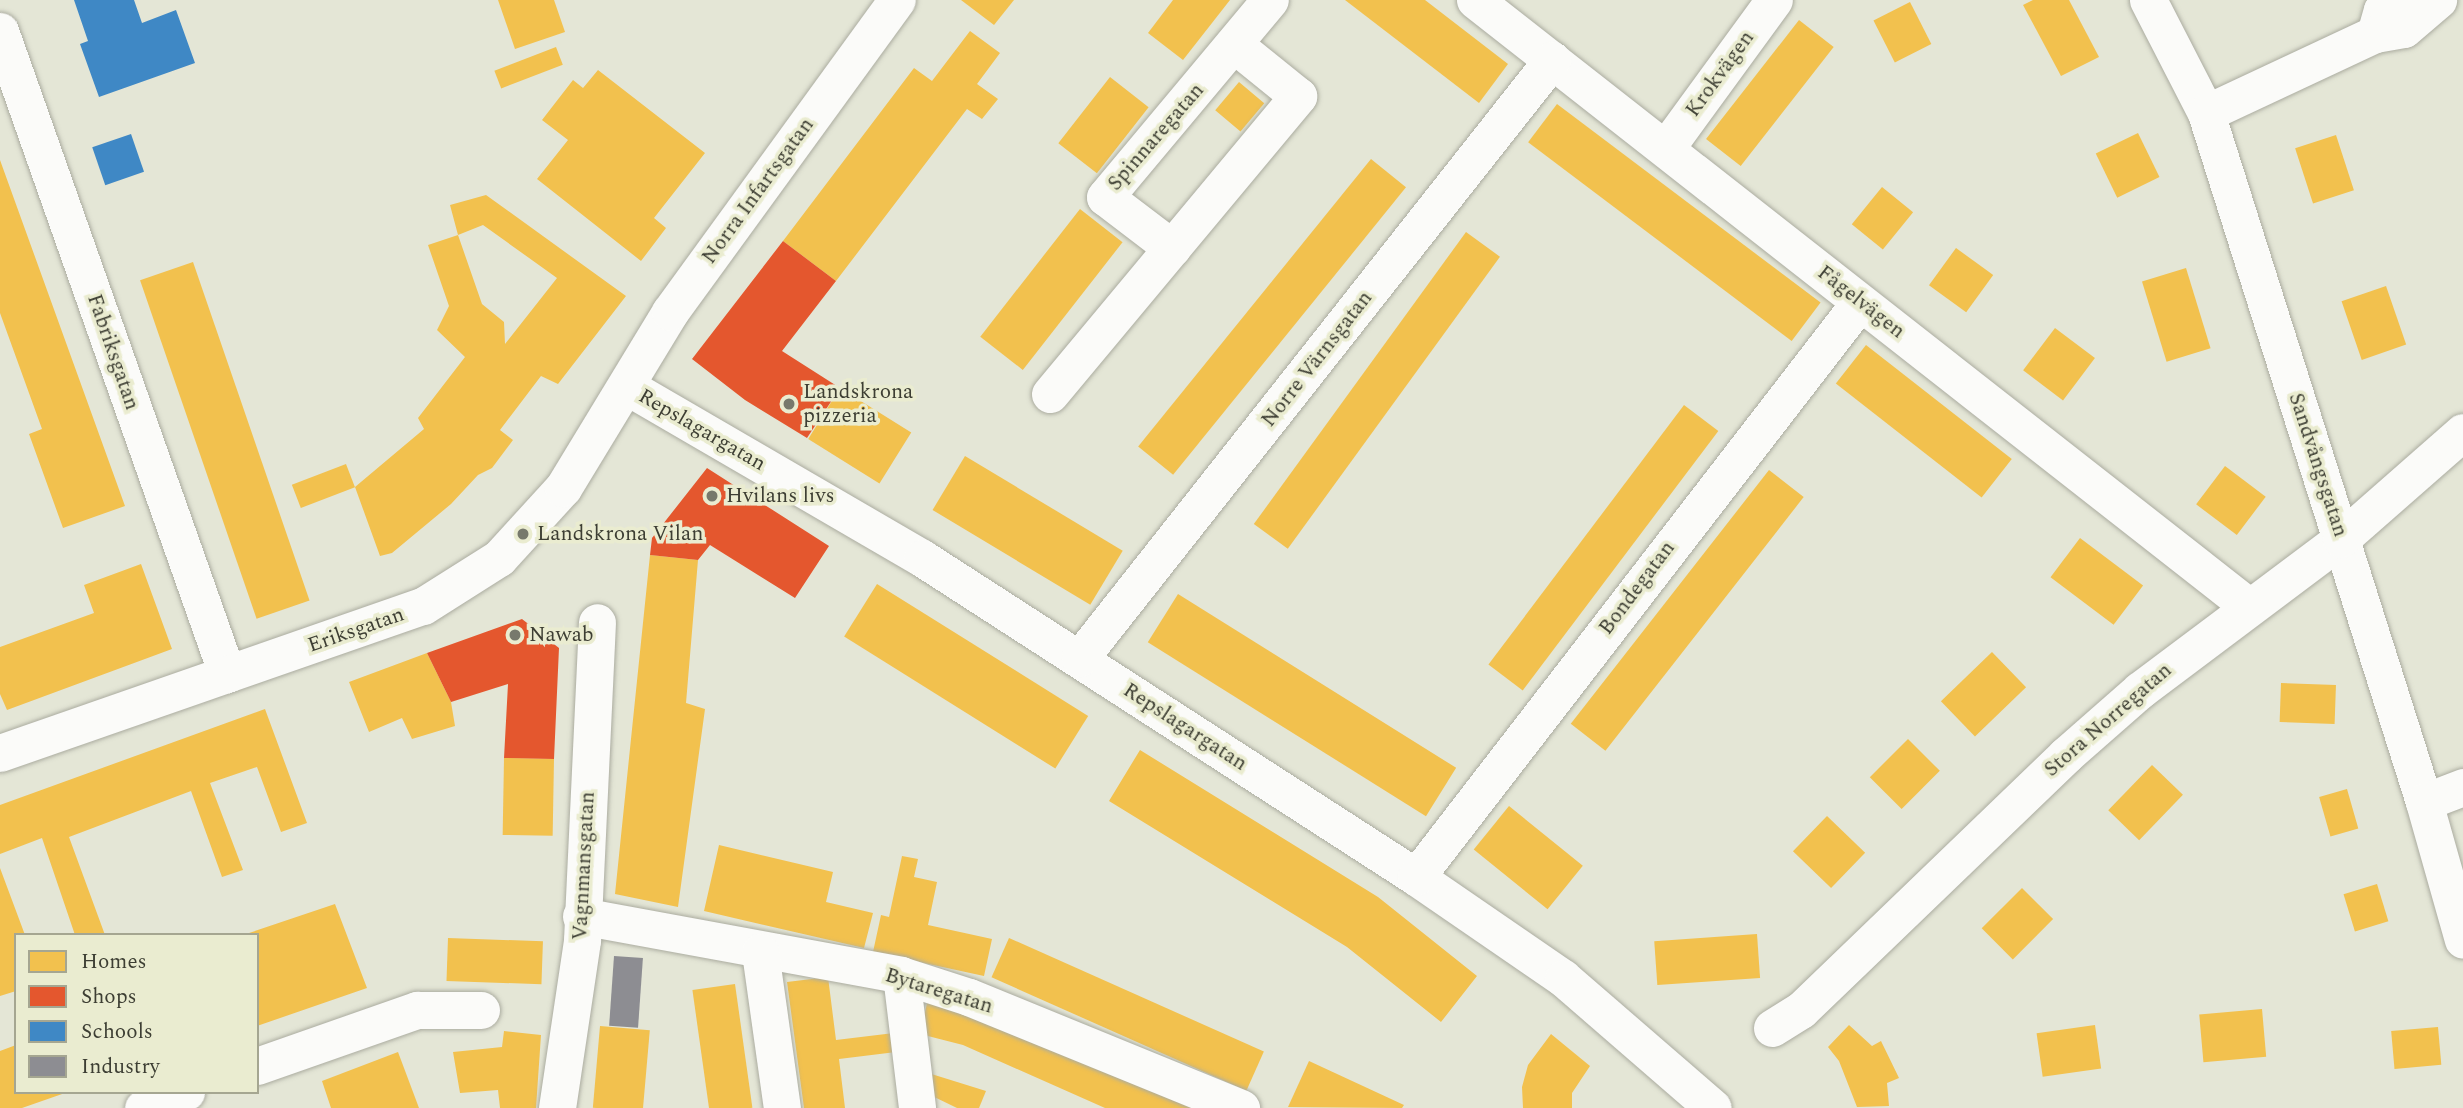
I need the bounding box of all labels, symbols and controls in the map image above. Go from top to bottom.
street label: Krokvägen [1680,26,1760,122]
street label: Spinnaregatan [1102,78,1210,196]
street label: Norra Infartsgatan [697,113,819,269]
street label: Fågelvägen [1812,260,1910,344]
street label: Norre Värnsgatan [1256,286,1378,432]
street label: Fabriksgatan [81,291,145,413]
place label: Landskrona pizzeria [803,379,913,429]
street label: Repslagargatan [634,383,770,477]
street label: Sandvångsgatan [2283,390,2353,540]
marker: Landskrona pizzeria [781,396,797,412]
place label: Hvilans livs [726,483,835,509]
marker: Hvilans livs [704,488,720,504]
place label: Landskrona Vilan [537,521,703,547]
marker: Landskrona Vilan [515,526,531,542]
street label: Bondegatan [1594,536,1680,640]
street label: Eriksgatan [305,602,407,658]
place label: Nawab [529,622,594,648]
marker: Nawab [507,627,523,643]
street label: Stora Norregatan [2039,658,2177,782]
street label: Repslagargatan [1118,678,1252,776]
street label: Vagnmansgatan [568,791,600,941]
legend [14,933,259,1094]
text: Homes [81,946,147,978]
street label: Bytaregatan [882,963,996,1019]
text: Shops [81,981,137,1013]
text: Schools [81,1016,153,1048]
text: Industry [81,1051,160,1083]

